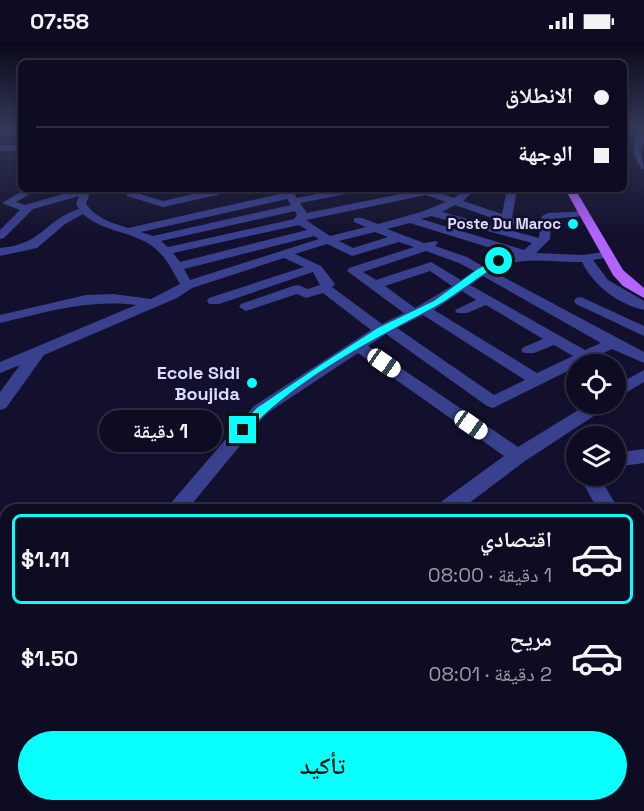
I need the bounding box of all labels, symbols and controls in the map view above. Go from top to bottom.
text: 07:58 [30,7,89,35]
text: الانطلاق [505,81,573,109]
text: الوجهة [518,139,573,167]
place label: Poste Du Maroc [448,214,561,233]
marker: Poste Du Maroc [566,217,580,231]
route start [485,247,512,274]
car [364,345,404,381]
map controls [566,354,626,486]
button: locate [566,354,626,414]
place label: Ecole Sidi Boujida [157,361,241,405]
marker: Ecole Sidi Boujida [245,376,259,390]
car [451,407,491,443]
callout: 1 دقيقة [99,409,222,451]
route end [229,416,256,443]
text: 1 دقيقة [133,418,188,444]
button: layers [566,426,626,486]
text: اقتصادي [480,525,552,553]
icon: car [570,532,624,586]
text: $1.11 [21,545,70,573]
text: 1 دقيقة · 08:00 [428,562,552,588]
text: مريح [509,624,552,652]
icon: car [570,631,624,685]
text: $1.50 [21,644,78,672]
text: 2 دقيقة · 08:01 [429,661,552,687]
button: تأكيد [18,731,627,800]

